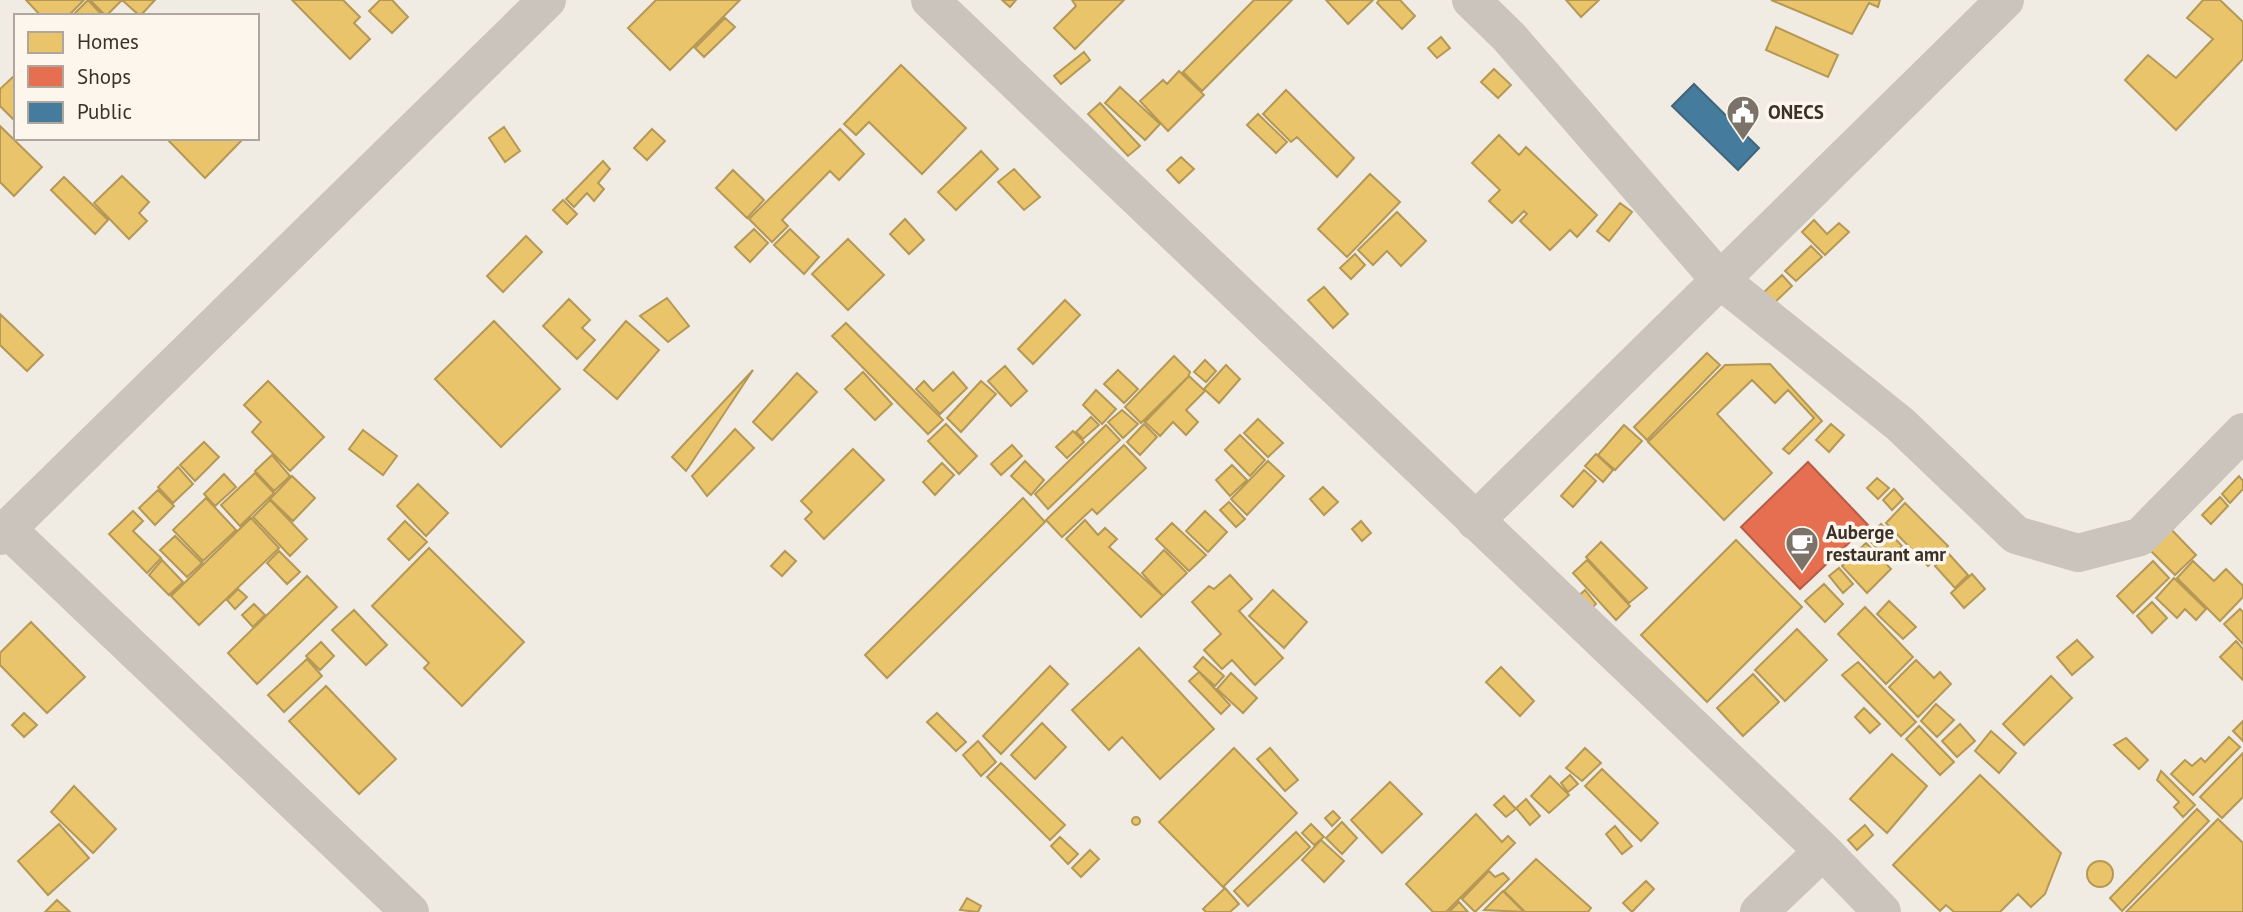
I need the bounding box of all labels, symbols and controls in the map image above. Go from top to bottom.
legend [14,14,259,140]
text: Homes [77,28,139,55]
text: Shops [77,63,131,90]
public building icon: ONECS [1724,93,1762,142]
text: Public [77,98,132,125]
place label: ONECS [1768,100,1824,124]
place label: Auberge restaurant amr [1826,520,1946,566]
cafe icon: Auberge restaurant amr [1783,524,1821,573]

